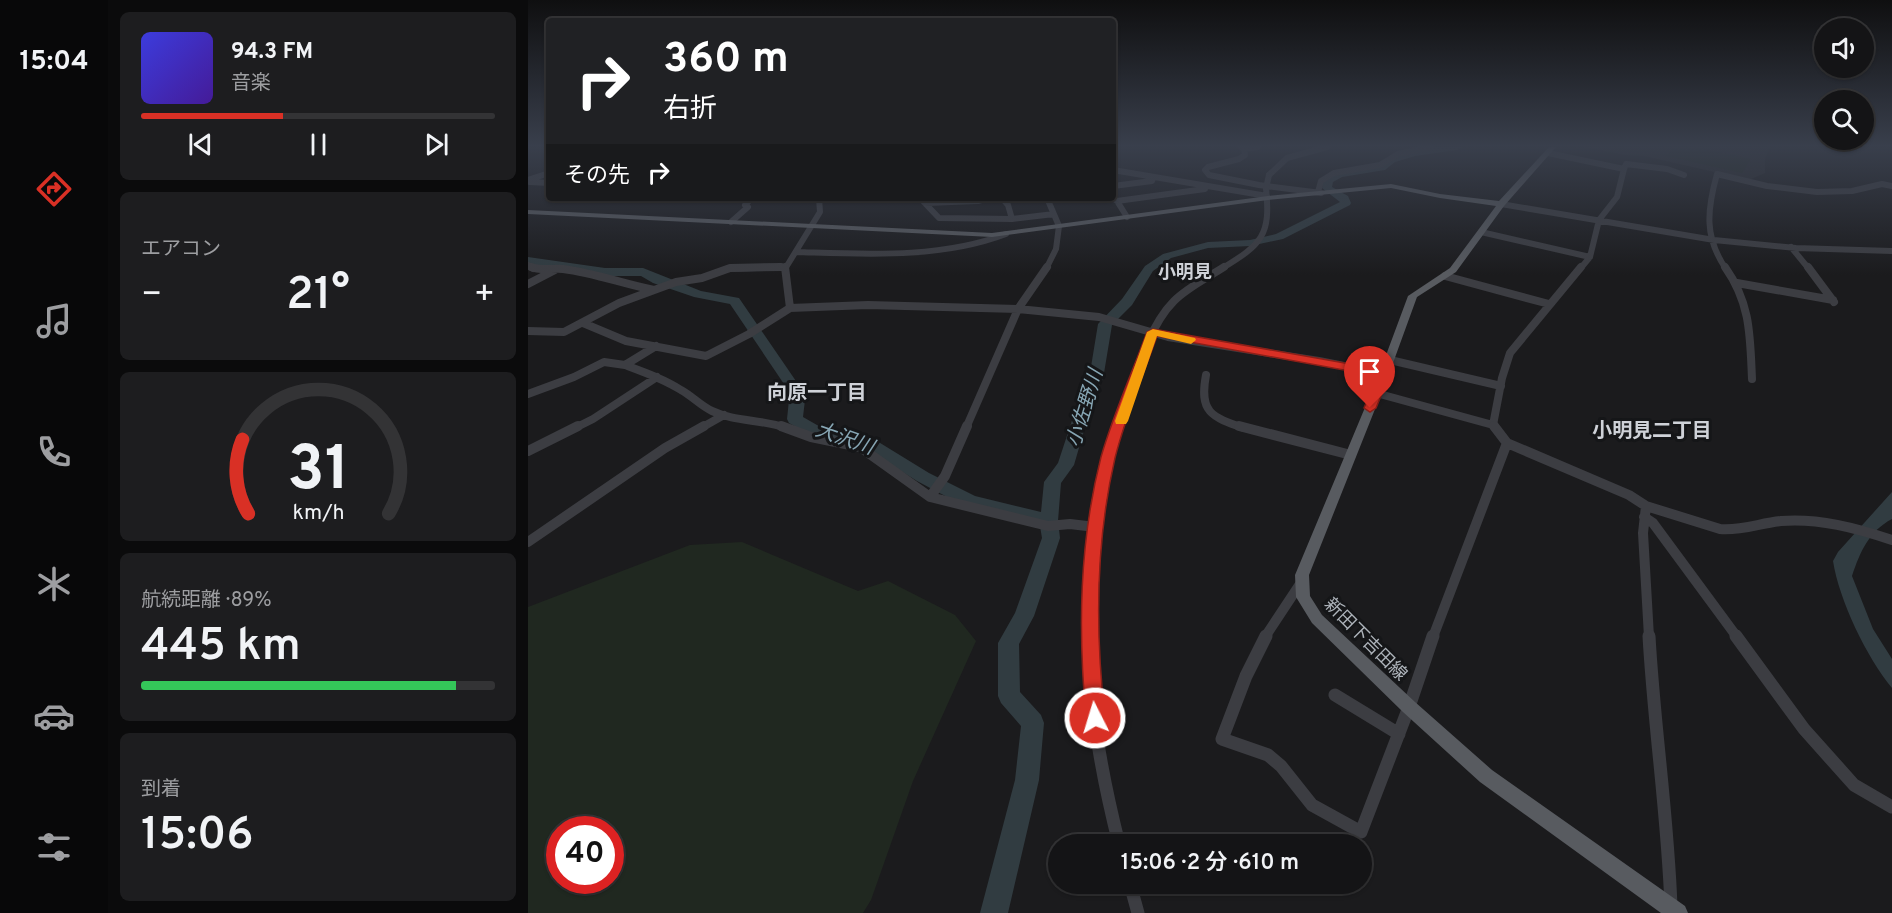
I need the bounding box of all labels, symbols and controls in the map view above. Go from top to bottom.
map controls [1814,18,1874,150]
button: sound [1814,18,1874,78]
text: 360 m [663,34,789,87]
text: 94.3 FM [231,39,313,66]
icon: right [564,42,642,120]
text: 15:04 [20,45,88,79]
text: 音楽 [231,71,271,97]
button: search [1814,90,1874,150]
text: 右折 [663,93,717,127]
icon: previous [184,128,217,161]
icon: pause [302,128,335,161]
icon: next [420,128,453,161]
icon: right [642,156,675,189]
text: その先 [564,163,630,190]
icon: directions [33,168,75,210]
text: エアコン [141,237,221,263]
district label: 小明見 [1158,262,1212,285]
text: 21° [286,268,350,325]
text: − [141,275,162,317]
text: + [474,275,495,317]
icon: music [33,300,75,342]
pin [1344,346,1395,408]
icon: arrive [1353,355,1386,388]
water label: 小佐野川 [1062,365,1111,451]
district label: 向原一丁目 [767,381,867,407]
water label: 大沢川 [812,418,879,463]
district label: 小明見二丁目 [1592,419,1712,445]
icon: phone [33,431,75,473]
text: 31 [287,433,349,512]
text: km/h [292,500,344,527]
icon: climate [33,563,75,605]
text: 航続距離 · 89% [141,588,272,614]
street label: 新田下吉田線 [1319,594,1411,686]
text: 445 km [141,619,301,676]
position arrow [1063,686,1127,750]
icon: car [33,695,75,737]
text: 到着 [141,777,181,803]
text: 15:06 [141,808,254,865]
speed limit sign: 40 [546,816,624,894]
icon: filters [33,826,75,868]
text: 15:06 · 2 分 · 610 m [1121,850,1299,877]

